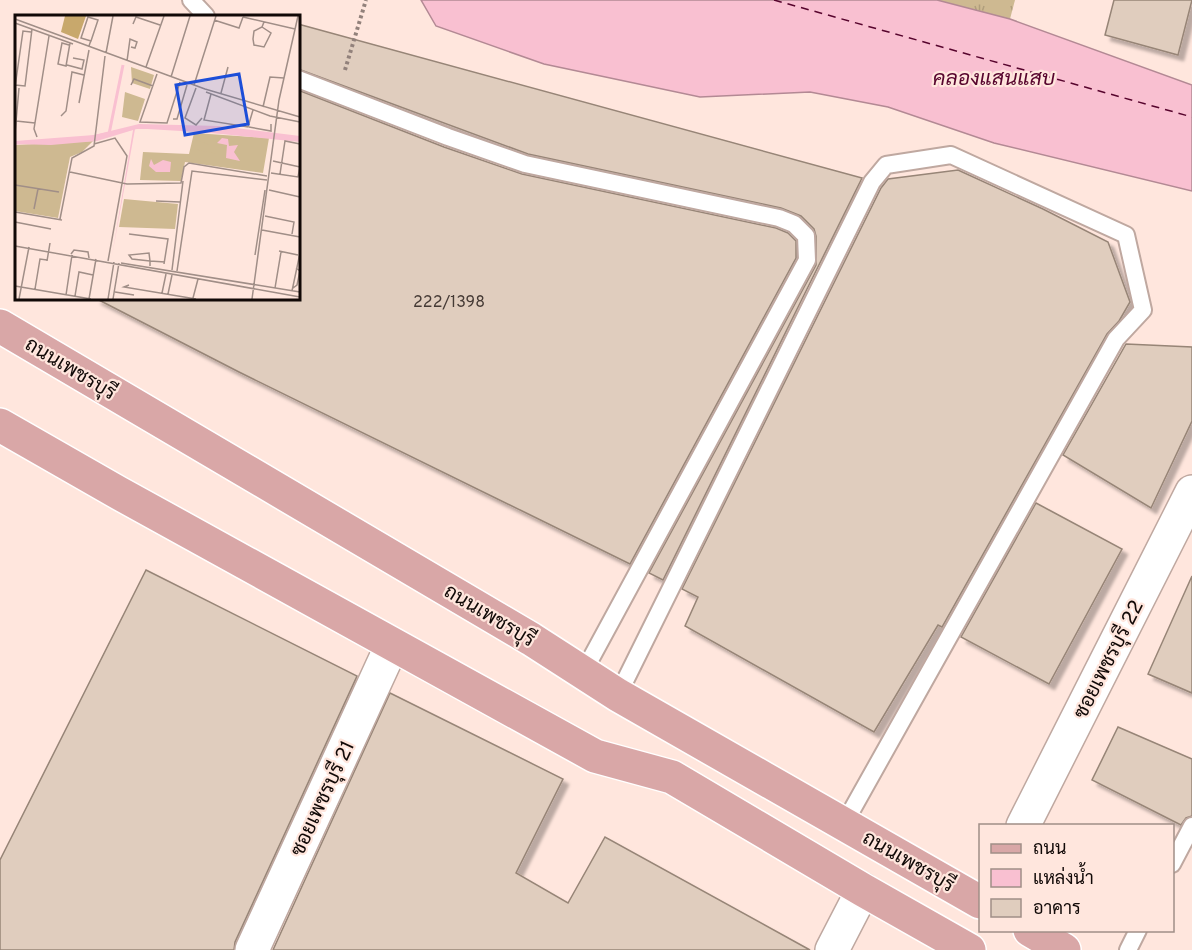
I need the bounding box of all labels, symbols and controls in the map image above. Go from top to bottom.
inset map [15,15,300,300]
water label: คลองแสนแสบ [933,66,1056,93]
house number: 222/1398 [413,293,485,313]
street label: ถนนเพชรบุรี [20,331,121,407]
street label: ถนนเพชรบุรี [439,578,540,654]
street label: ซอยเพชรบุรี 22 [1067,595,1151,724]
street label: ซอยเพชรบุรี 21 [284,736,362,861]
street label: ถนนเพชรบุรี [857,824,960,900]
legend [979,824,1174,932]
text: ถนน [1033,838,1066,861]
text: แหล่งน้ำ [1033,862,1094,891]
text: อาคาร [1033,898,1081,921]

